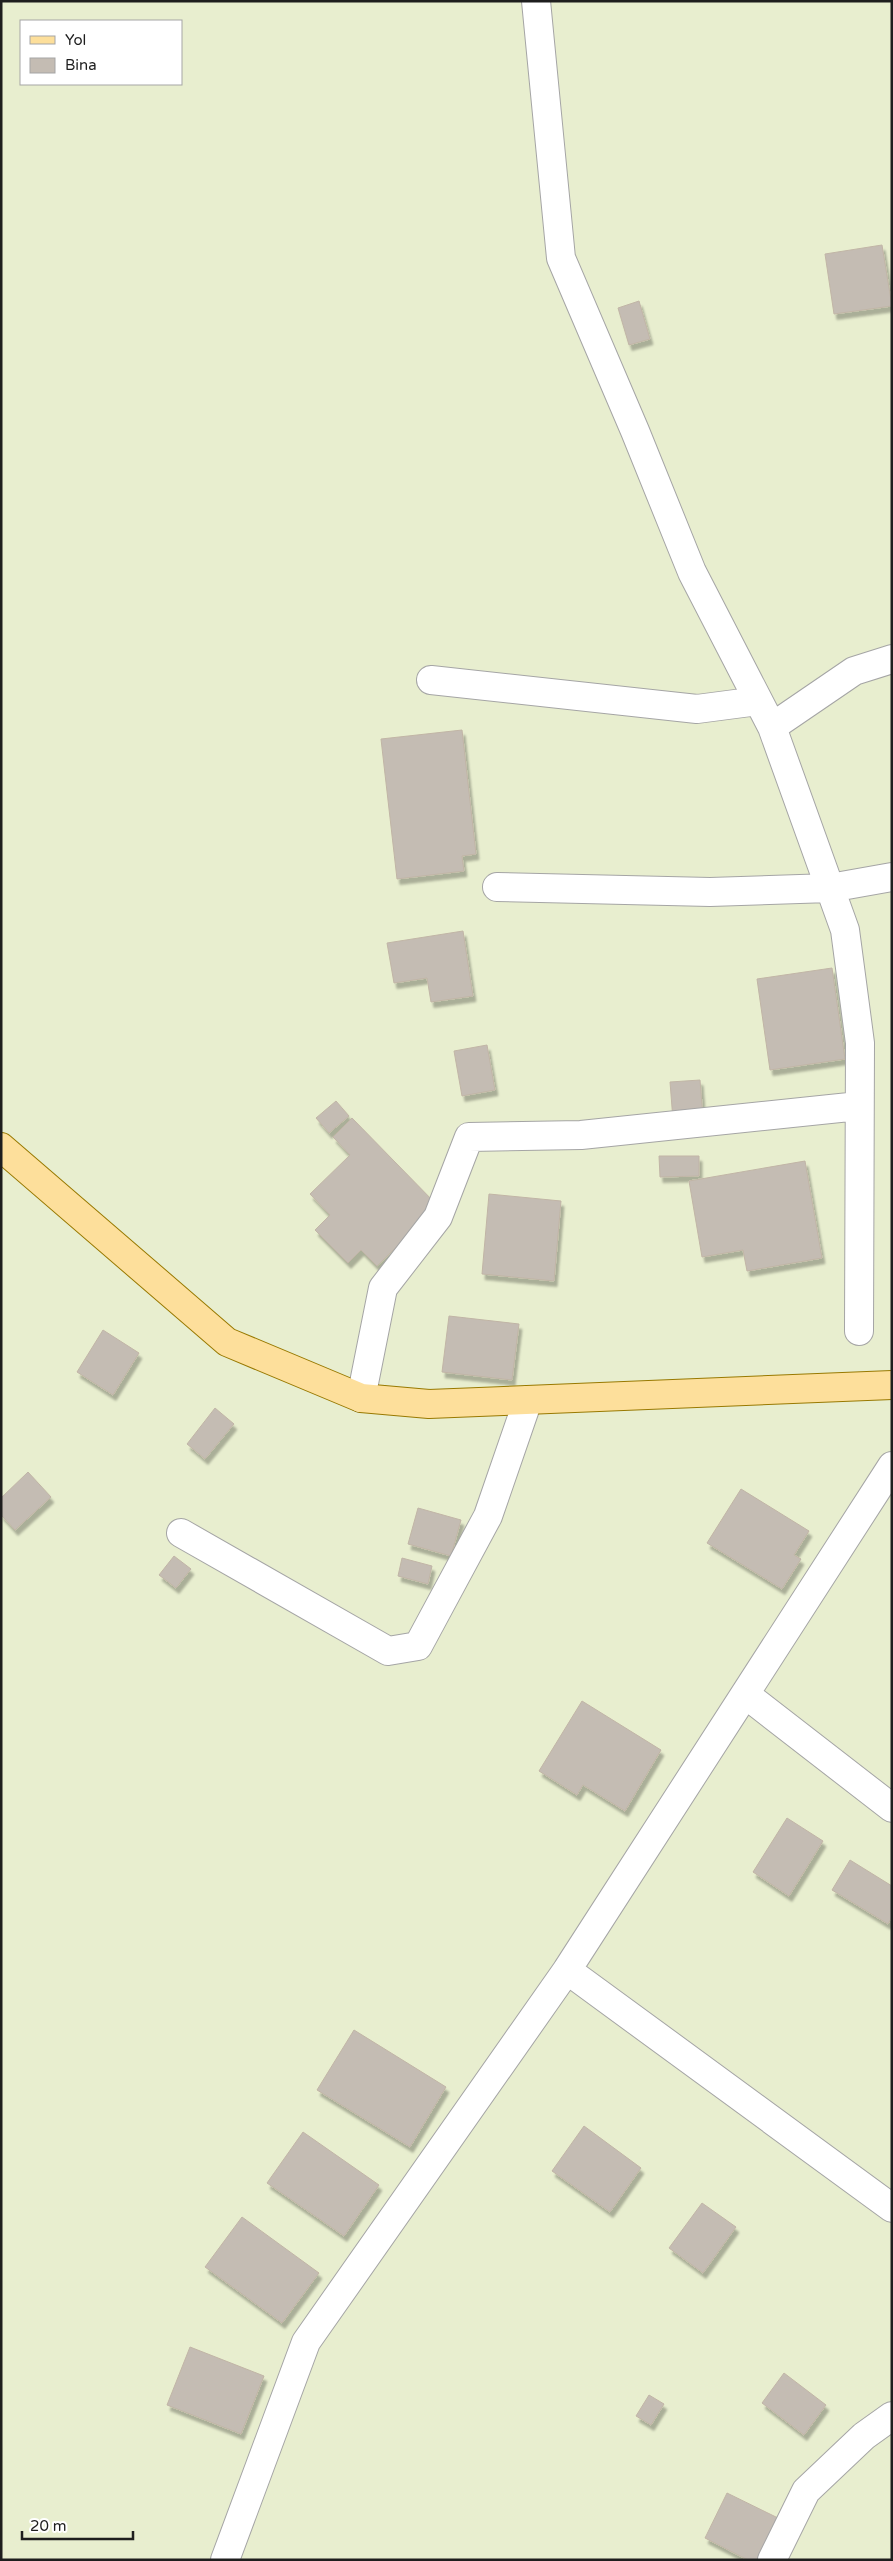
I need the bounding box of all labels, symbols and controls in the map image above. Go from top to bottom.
legend [20,20,182,85]
text: Yol [65,31,86,49]
text: Bina [65,56,97,74]
scale bar [22,2508,134,2540]
text: 20 m [30,2517,67,2535]

